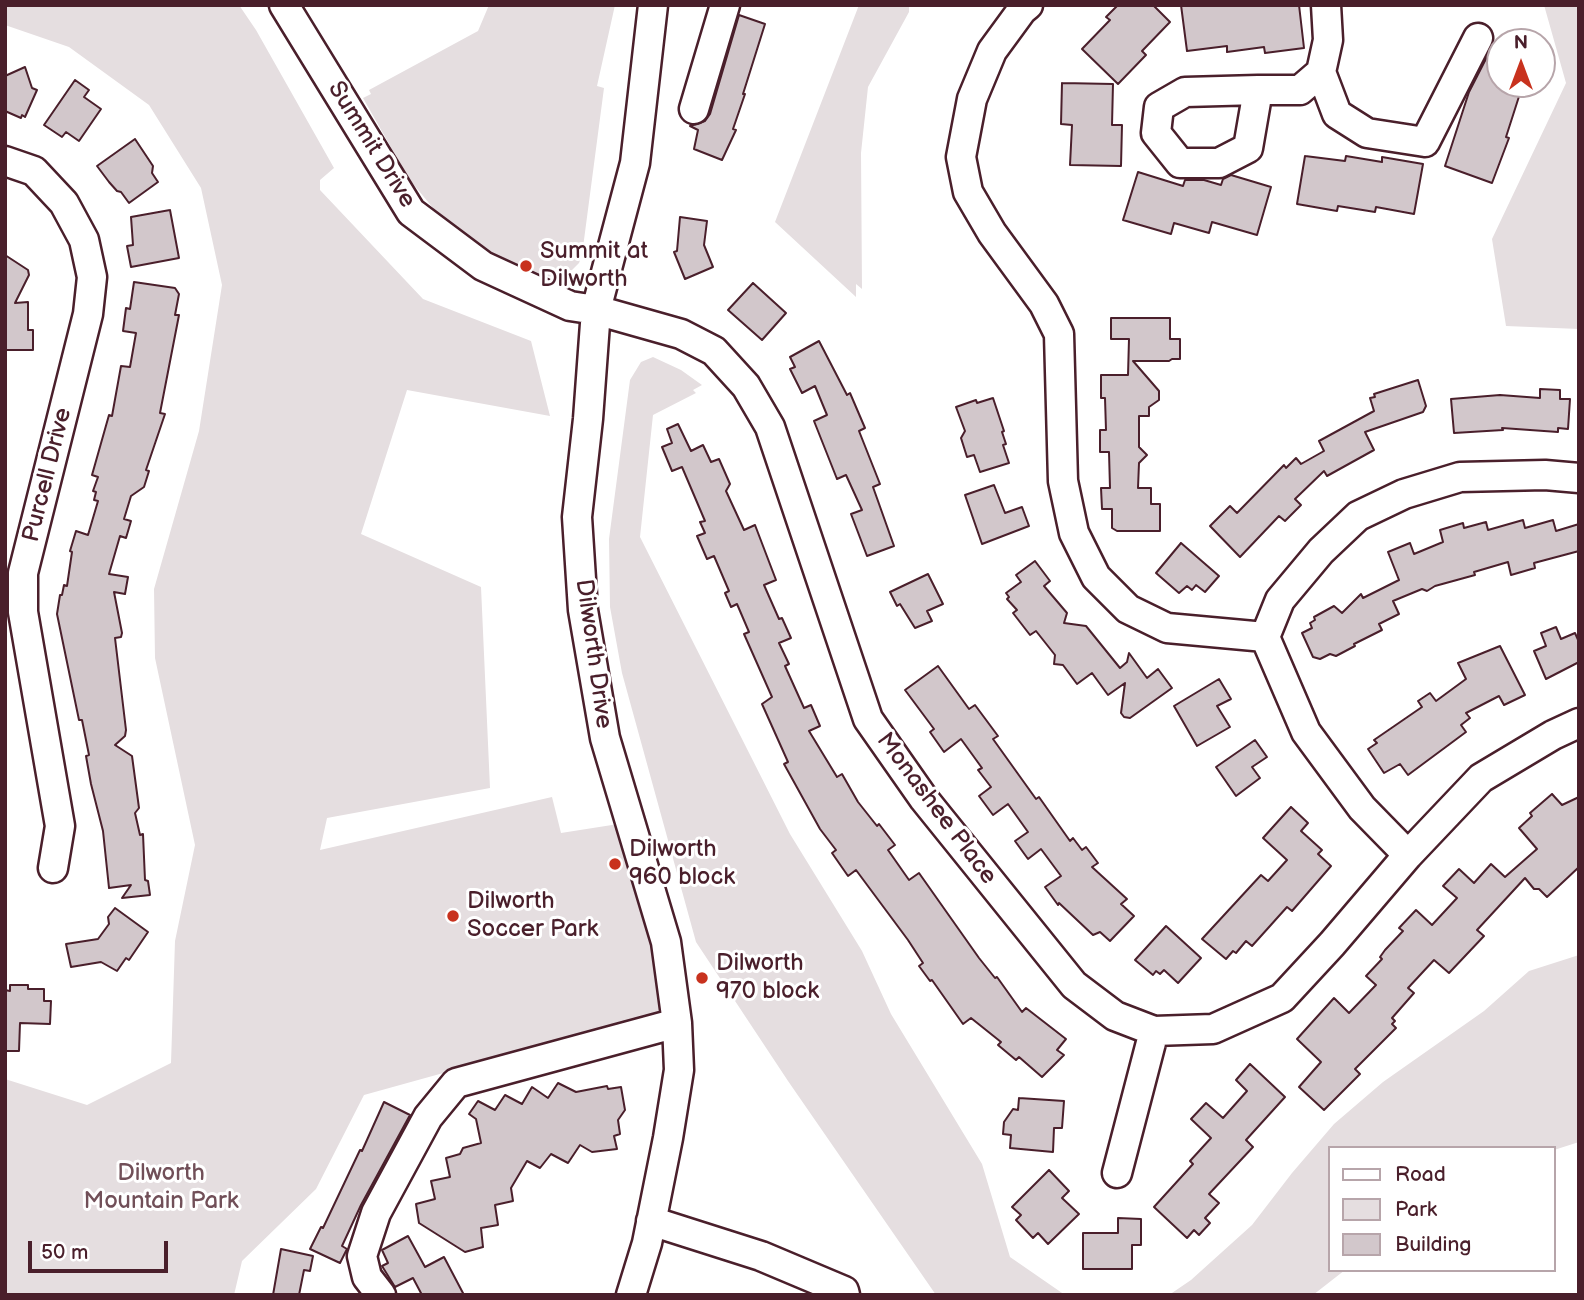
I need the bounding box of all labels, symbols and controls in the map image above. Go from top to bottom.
north arrow [1486,28,1556,98]
text: N [1514,32,1528,55]
street label: Summit Drive [321,77,421,213]
place label: Summit at Dilworth [540,238,648,294]
marker: Summit at Dilworth [518,258,534,274]
street label: Purcell Drive [17,405,79,545]
street label: Dilworth Drive [568,577,618,731]
street label: Monashee Place [870,727,1002,891]
place label: Dilworth 960 block [629,836,735,892]
marker: Dilworth 960 block [607,856,623,872]
place label: Dilworth Soccer Park [467,888,598,944]
marker: Dilworth Soccer Park [445,908,461,924]
place label: Dilworth 970 block [716,950,819,1006]
marker: Dilworth 970 block [694,970,710,986]
legend [1328,1146,1556,1272]
park label: Dilworth Mountain Park [83,1160,239,1216]
text: Road [1395,1162,1446,1187]
text: Park [1395,1197,1437,1222]
scale bar [32,1226,172,1270]
text: Building [1395,1232,1471,1257]
text: 50 m [41,1240,88,1265]

